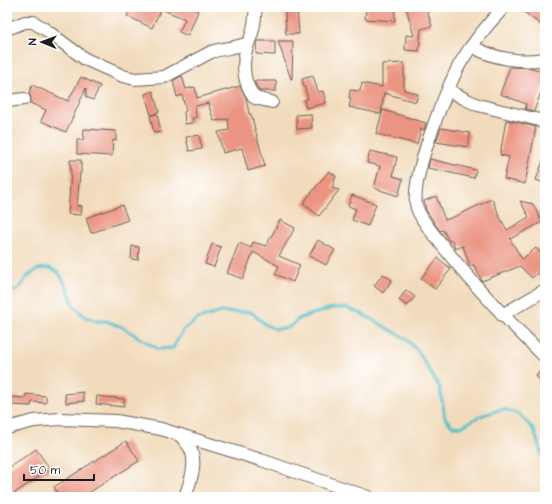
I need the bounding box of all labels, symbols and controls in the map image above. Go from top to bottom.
north arrow [22,22,62,62]
text: N [25,38,40,45]
scale bar [24,456,94,482]
text: 50 m [30,462,61,479]

